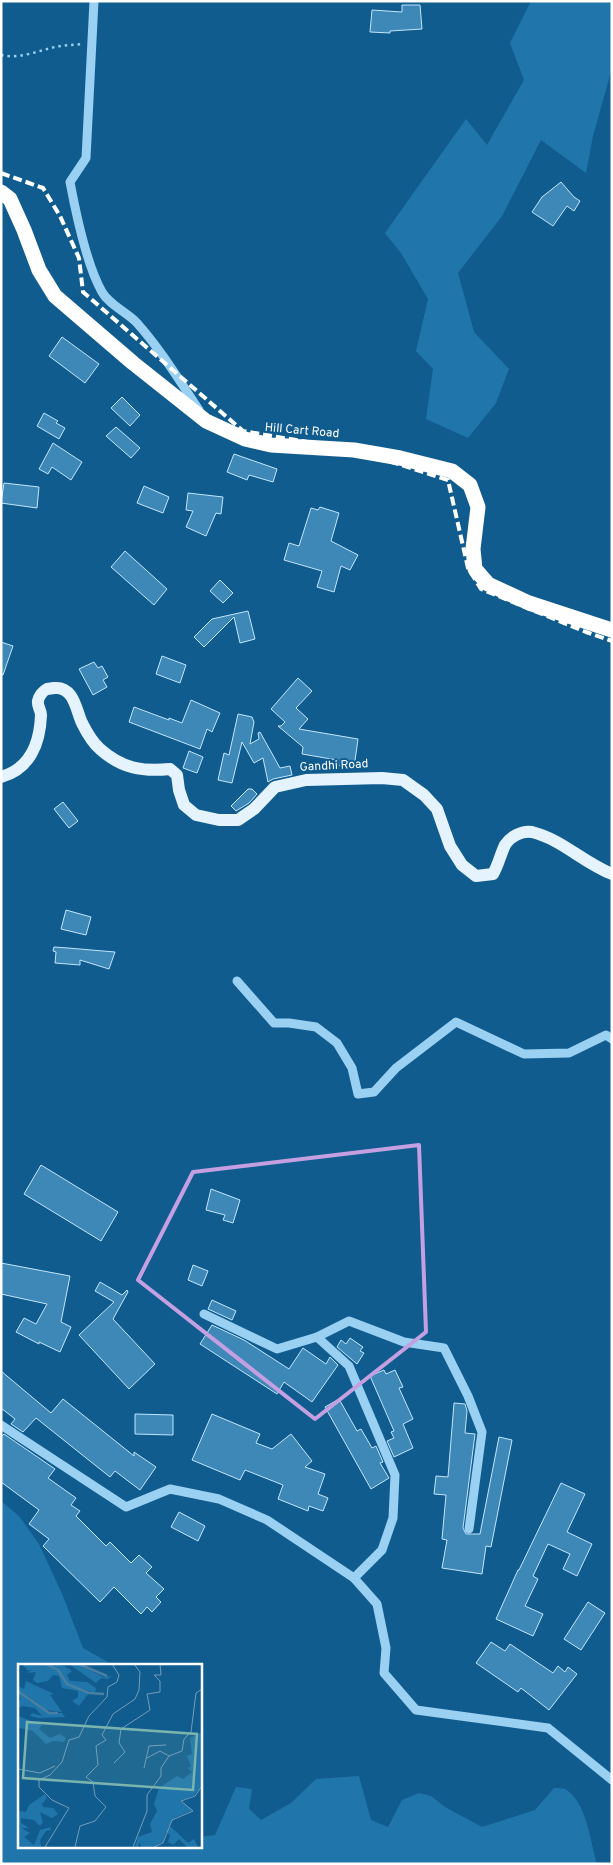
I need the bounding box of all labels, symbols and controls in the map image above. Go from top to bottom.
street label: Hill Cart Road [264,420,340,442]
street label: Gandhi Road [299,756,369,776]
inset map [18,1664,201,1848]

